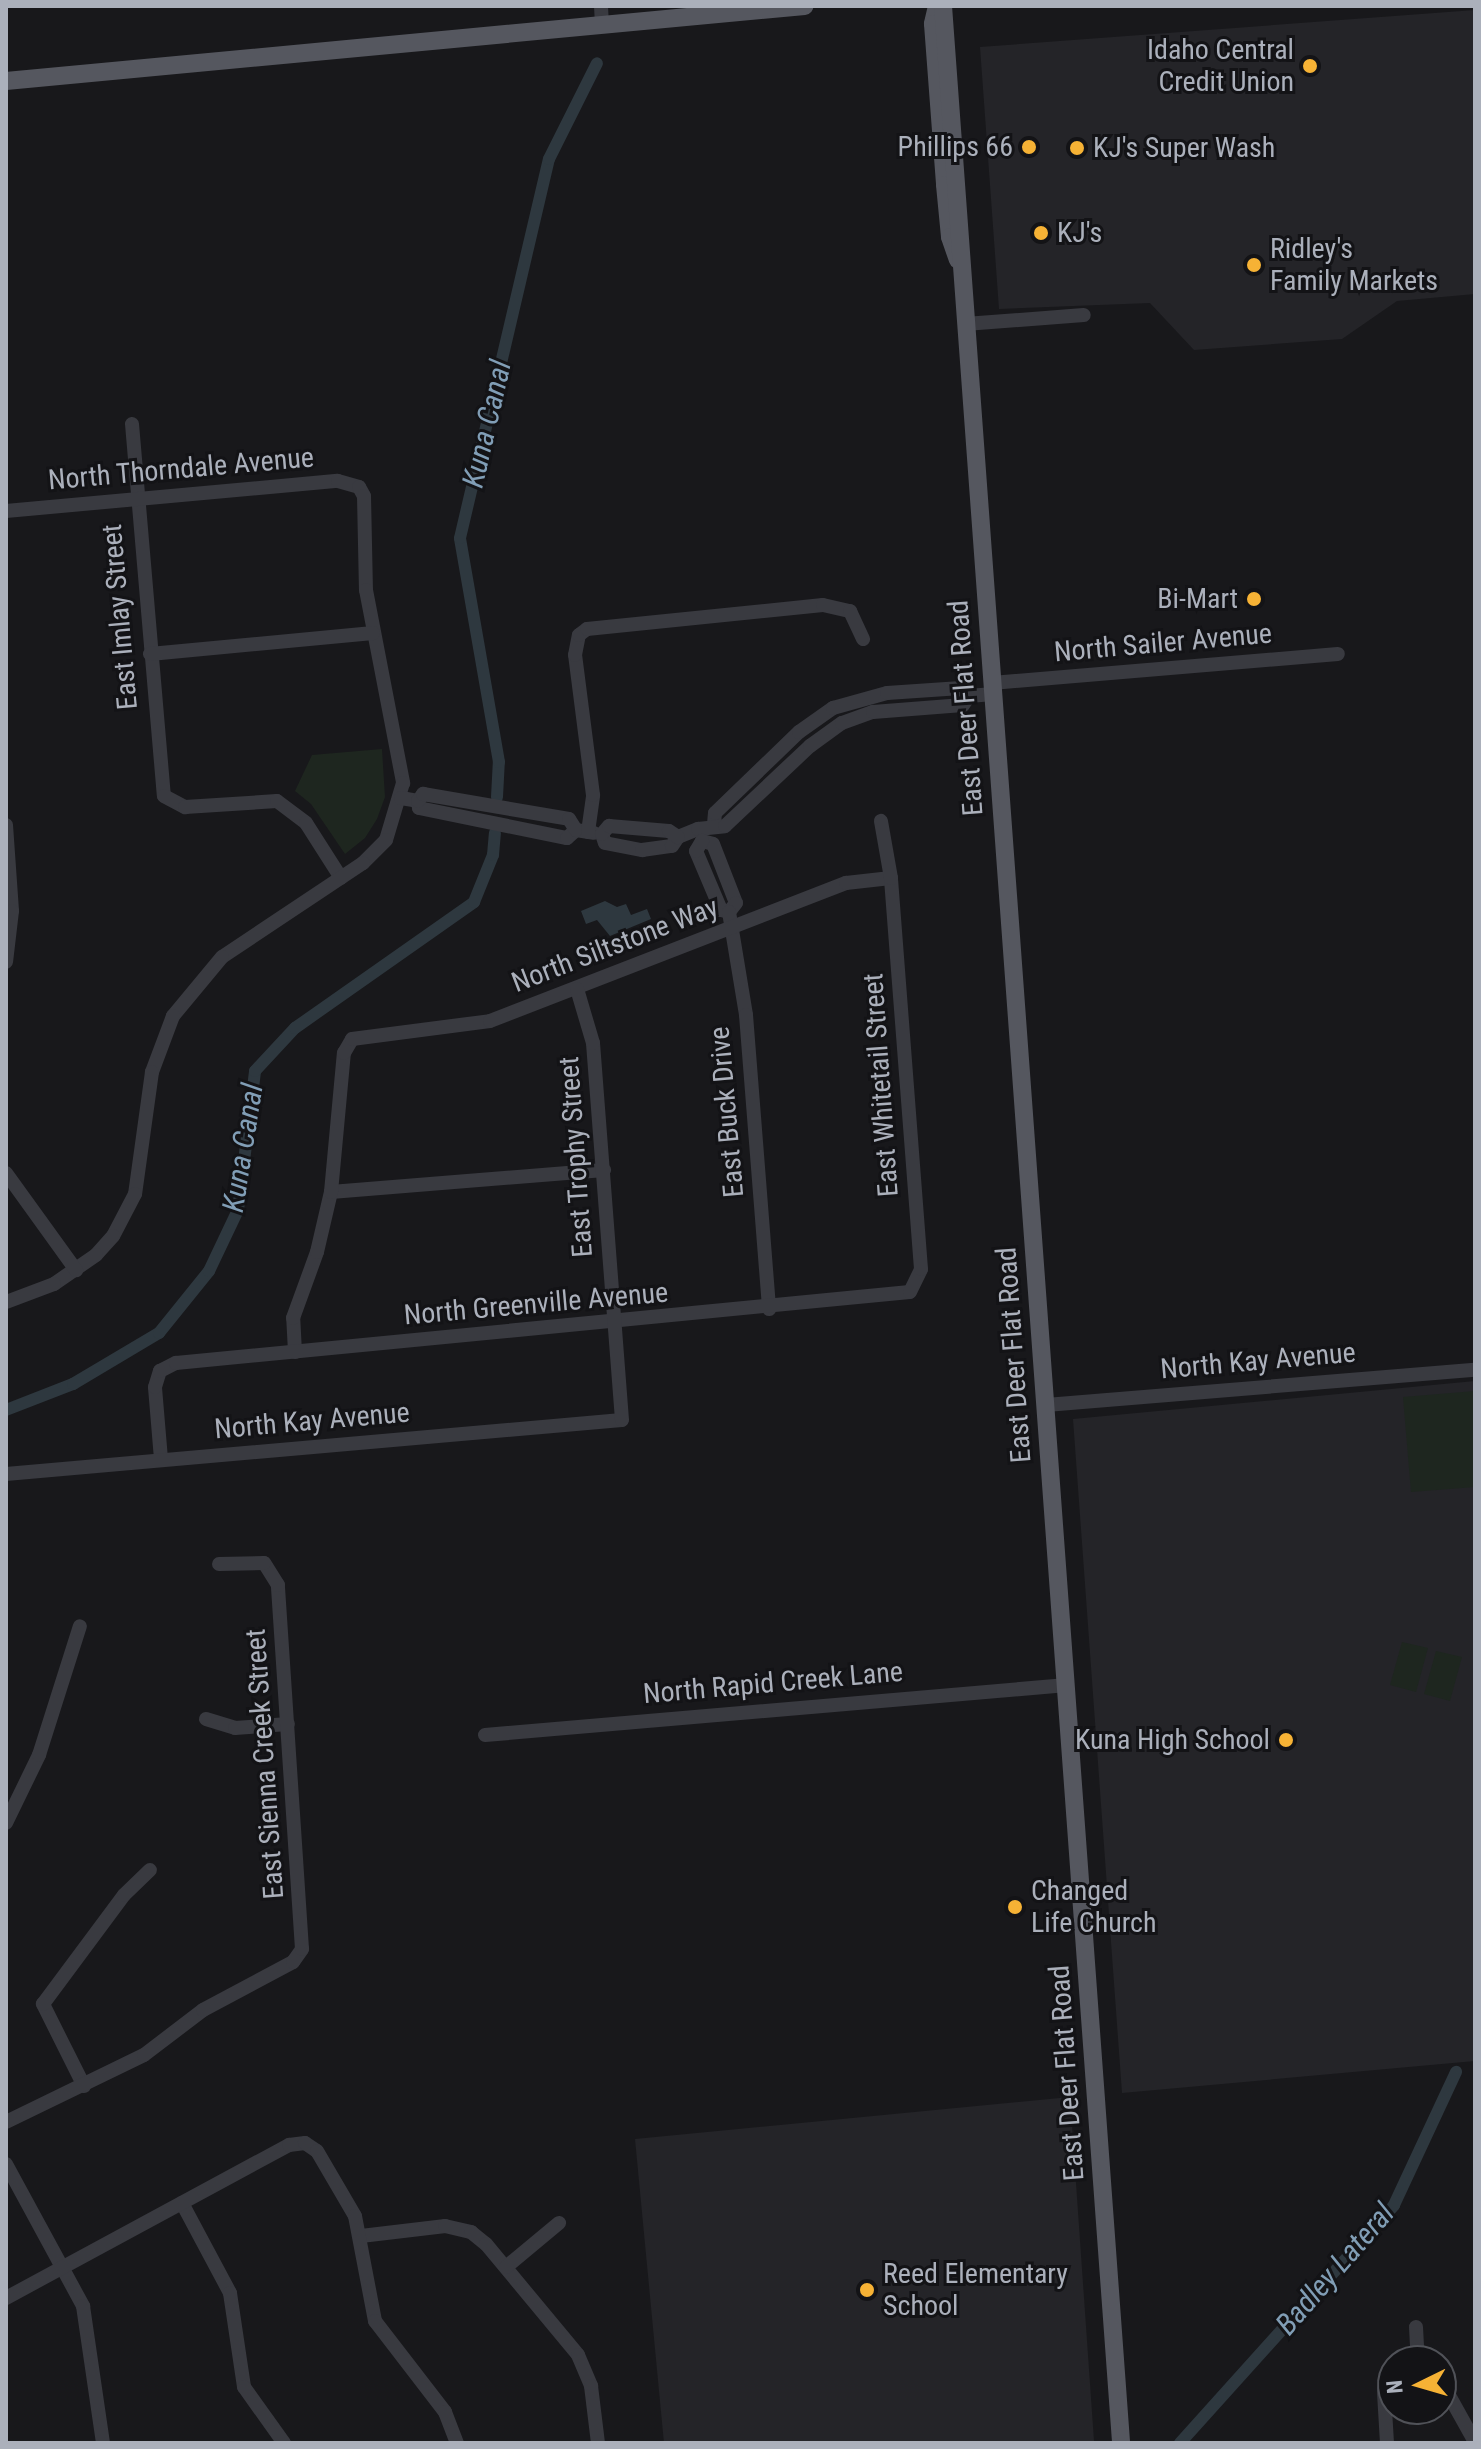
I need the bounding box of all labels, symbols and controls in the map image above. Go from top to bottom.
place label: Idaho Central Credit Union [1147,33,1294,99]
marker: Idaho Central Credit Union [1301,57,1319,75]
place label: Phillips 66 [898,130,1013,164]
place label: KJ's Super Wash [1093,131,1275,165]
marker: Phillips 66 [1020,138,1038,156]
marker: KJ's Super Wash [1068,139,1086,157]
place label: KJ's [1057,216,1102,250]
marker: KJ's [1032,224,1050,242]
place label: Ridley's Family Markets [1270,232,1438,298]
marker: Ridley's Family Markets [1245,256,1263,274]
water label: Kuna Canal [455,357,519,491]
street label: North Thorndale Avenue [47,441,315,497]
street label: East Imlay Street [95,523,145,711]
place label: Bi-Mart [1157,582,1238,616]
marker: Bi-Mart [1245,590,1263,608]
street label: East Deer Flat Road [942,599,990,817]
street label: North Sailer Avenue [1053,617,1273,669]
street label: North Siltstone Way [507,890,723,1000]
street label: East Whitetail Street [856,972,906,1198]
street label: East Buck Drive [703,1025,751,1199]
street label: East Trophy Street [552,1055,600,1259]
water label: Kuna Canal [215,1081,271,1215]
street label: East Deer Flat Road [990,1246,1038,1464]
street label: North Greenville Avenue [403,1276,669,1332]
street label: North Kay Avenue [1159,1336,1357,1386]
street label: North Kay Avenue [213,1396,411,1446]
street label: East Sienna Creek Street [239,1628,291,1900]
street label: North Rapid Creek Lane [642,1655,904,1711]
place label: Kuna High School [1075,1723,1270,1757]
marker: Kuna High School [1277,1731,1295,1749]
place label: Changed Life Church [1031,1874,1156,1940]
marker: Changed Life Church [1006,1898,1024,1916]
street label: East Deer Flat Road [1043,1964,1091,2182]
water label: Badley Lateral [1268,2196,1402,2342]
place label: Reed Elementary School [883,2257,1068,2323]
marker: Reed Elementary School [858,2281,876,2299]
north arrow [1377,2345,1457,2425]
text: N [1382,2379,1408,2395]

